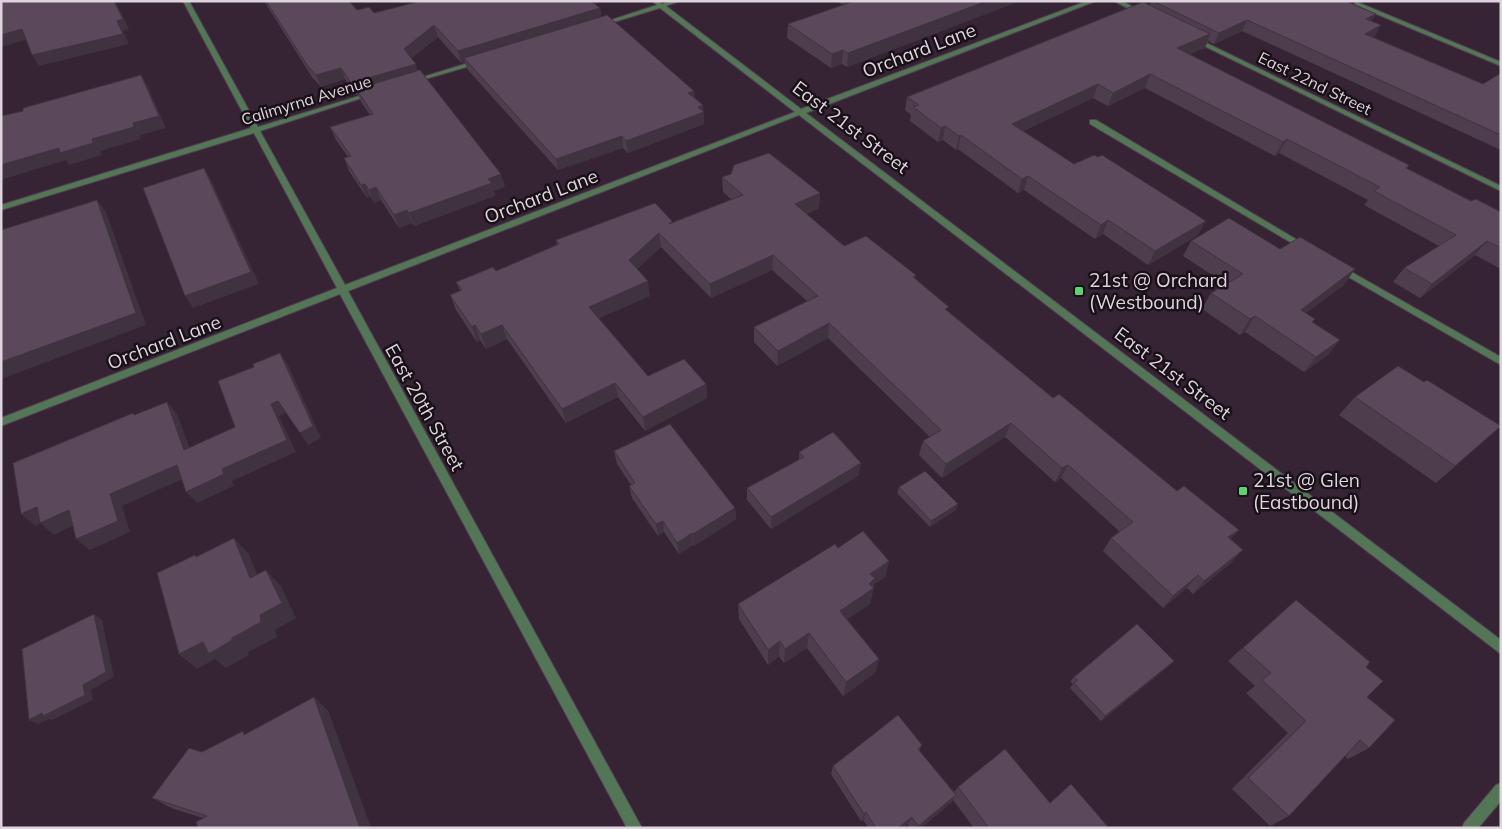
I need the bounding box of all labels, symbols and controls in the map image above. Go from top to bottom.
street label: Orchard Lane [859,17,979,83]
street label: East 22nd Street [1255,47,1375,119]
street label: Calimyrna Avenue [238,71,374,129]
street label: East 21st Street [788,75,914,179]
street label: Orchard Lane [481,163,601,229]
place label: 21st @ Orchard (Westbound) [1089,268,1228,314]
marker: 21st @ Orchard (Westbound) [1073,285,1085,297]
street label: Orchard Lane [104,309,224,375]
street label: East 21st Street [1110,321,1236,425]
street label: East 20th Street [380,339,470,475]
place label: 21st @ Glen (Eastbound) [1253,468,1360,514]
marker: 21st @ Glen (Eastbound) [1237,485,1249,497]

